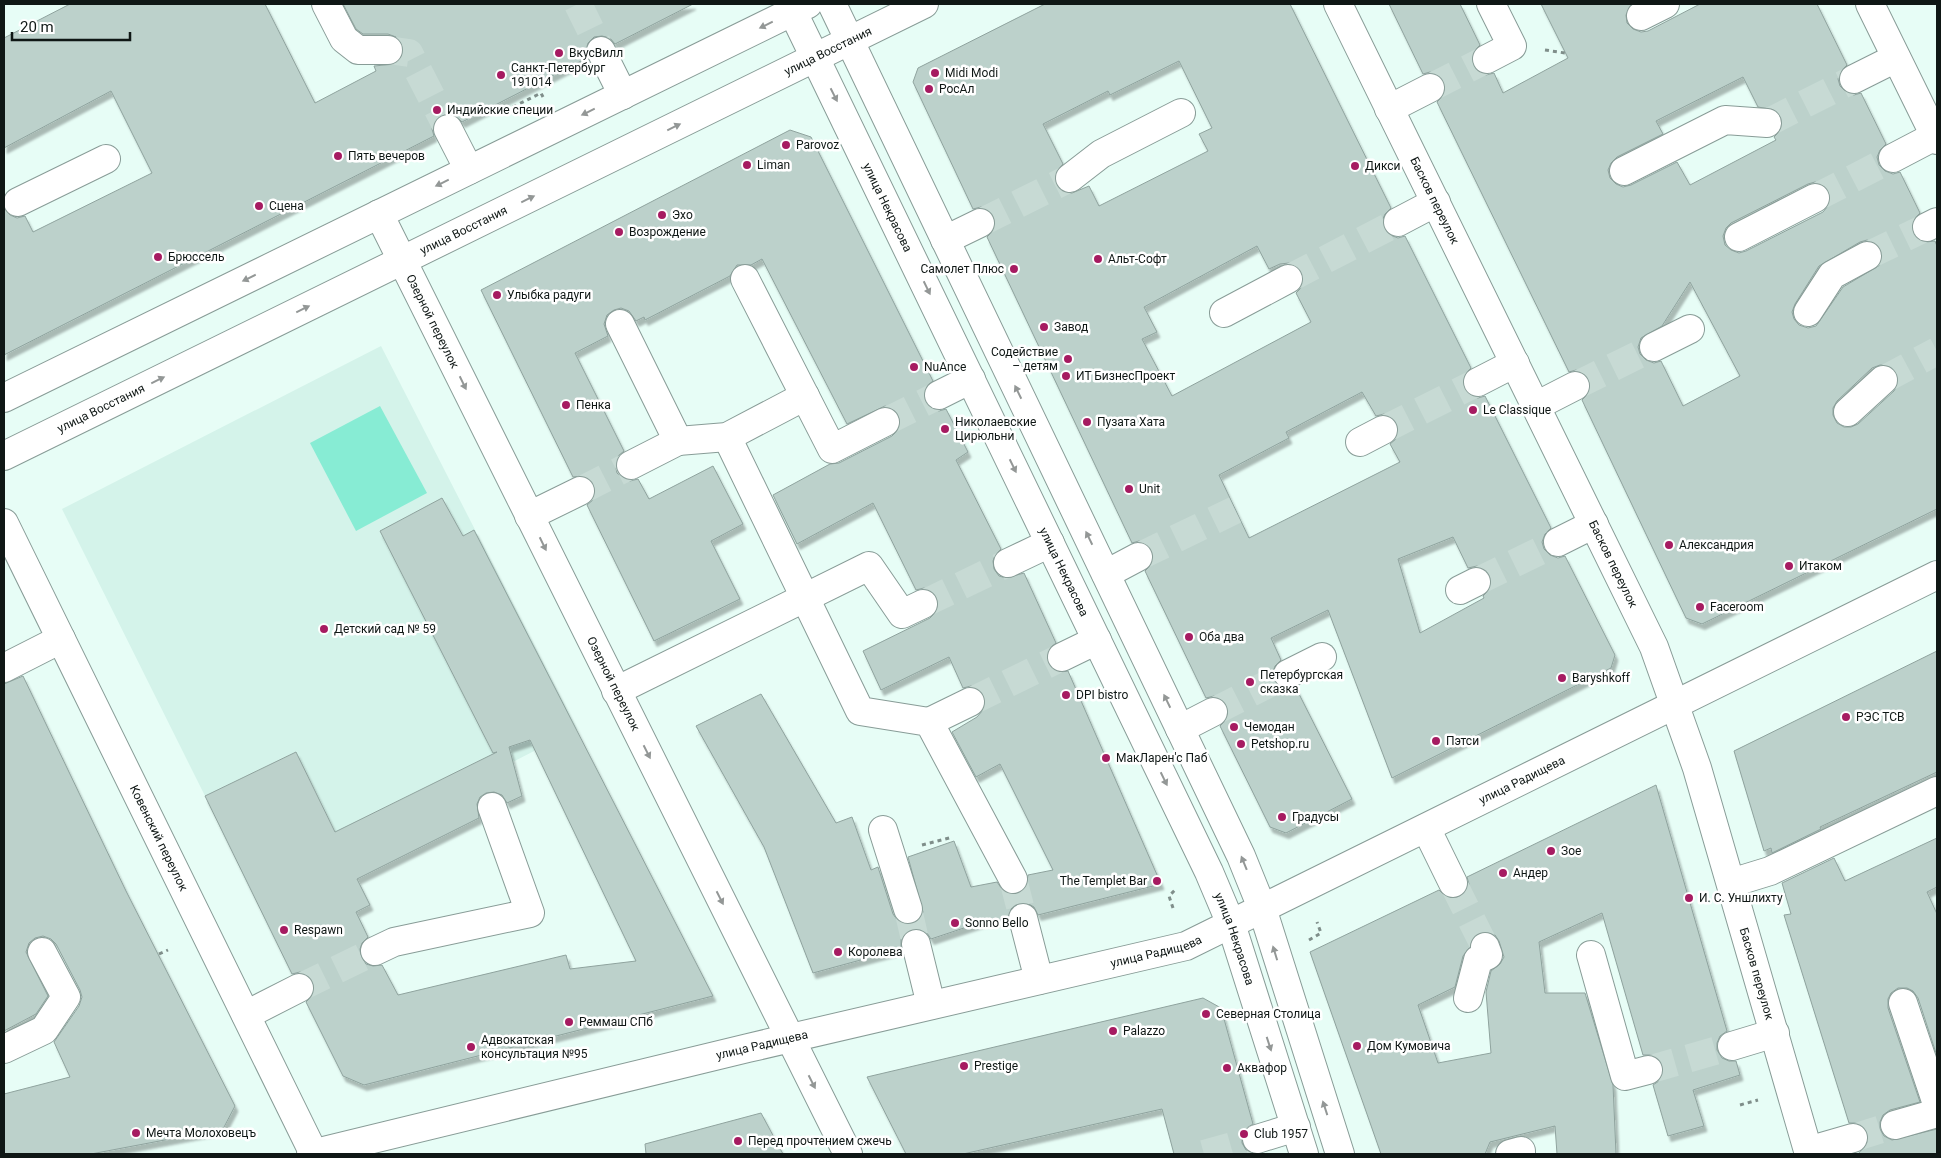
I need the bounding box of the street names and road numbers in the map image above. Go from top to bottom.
street label: улица Восстания [782,24,874,79]
street label: Басков переулок [1407,155,1462,247]
street label: улица Некрасова [860,161,915,254]
street label: улица Восстания [418,203,509,258]
street label: Озерной переулок [403,272,462,371]
street label: улица Восстания [55,381,147,436]
street label: Басков переулок [1586,518,1641,610]
street label: улица Некрасова [1036,525,1091,619]
street label: Озерной переулок [584,634,643,734]
street label: улица Радищева [1477,753,1567,807]
street label: Ковенский переулок [127,783,191,894]
street label: улица Некрасова [1212,891,1257,987]
street label: Басков переулок [1737,926,1777,1022]
street label: улица Радищева [1109,932,1204,970]
street label: улица Радищева [715,1027,809,1063]

